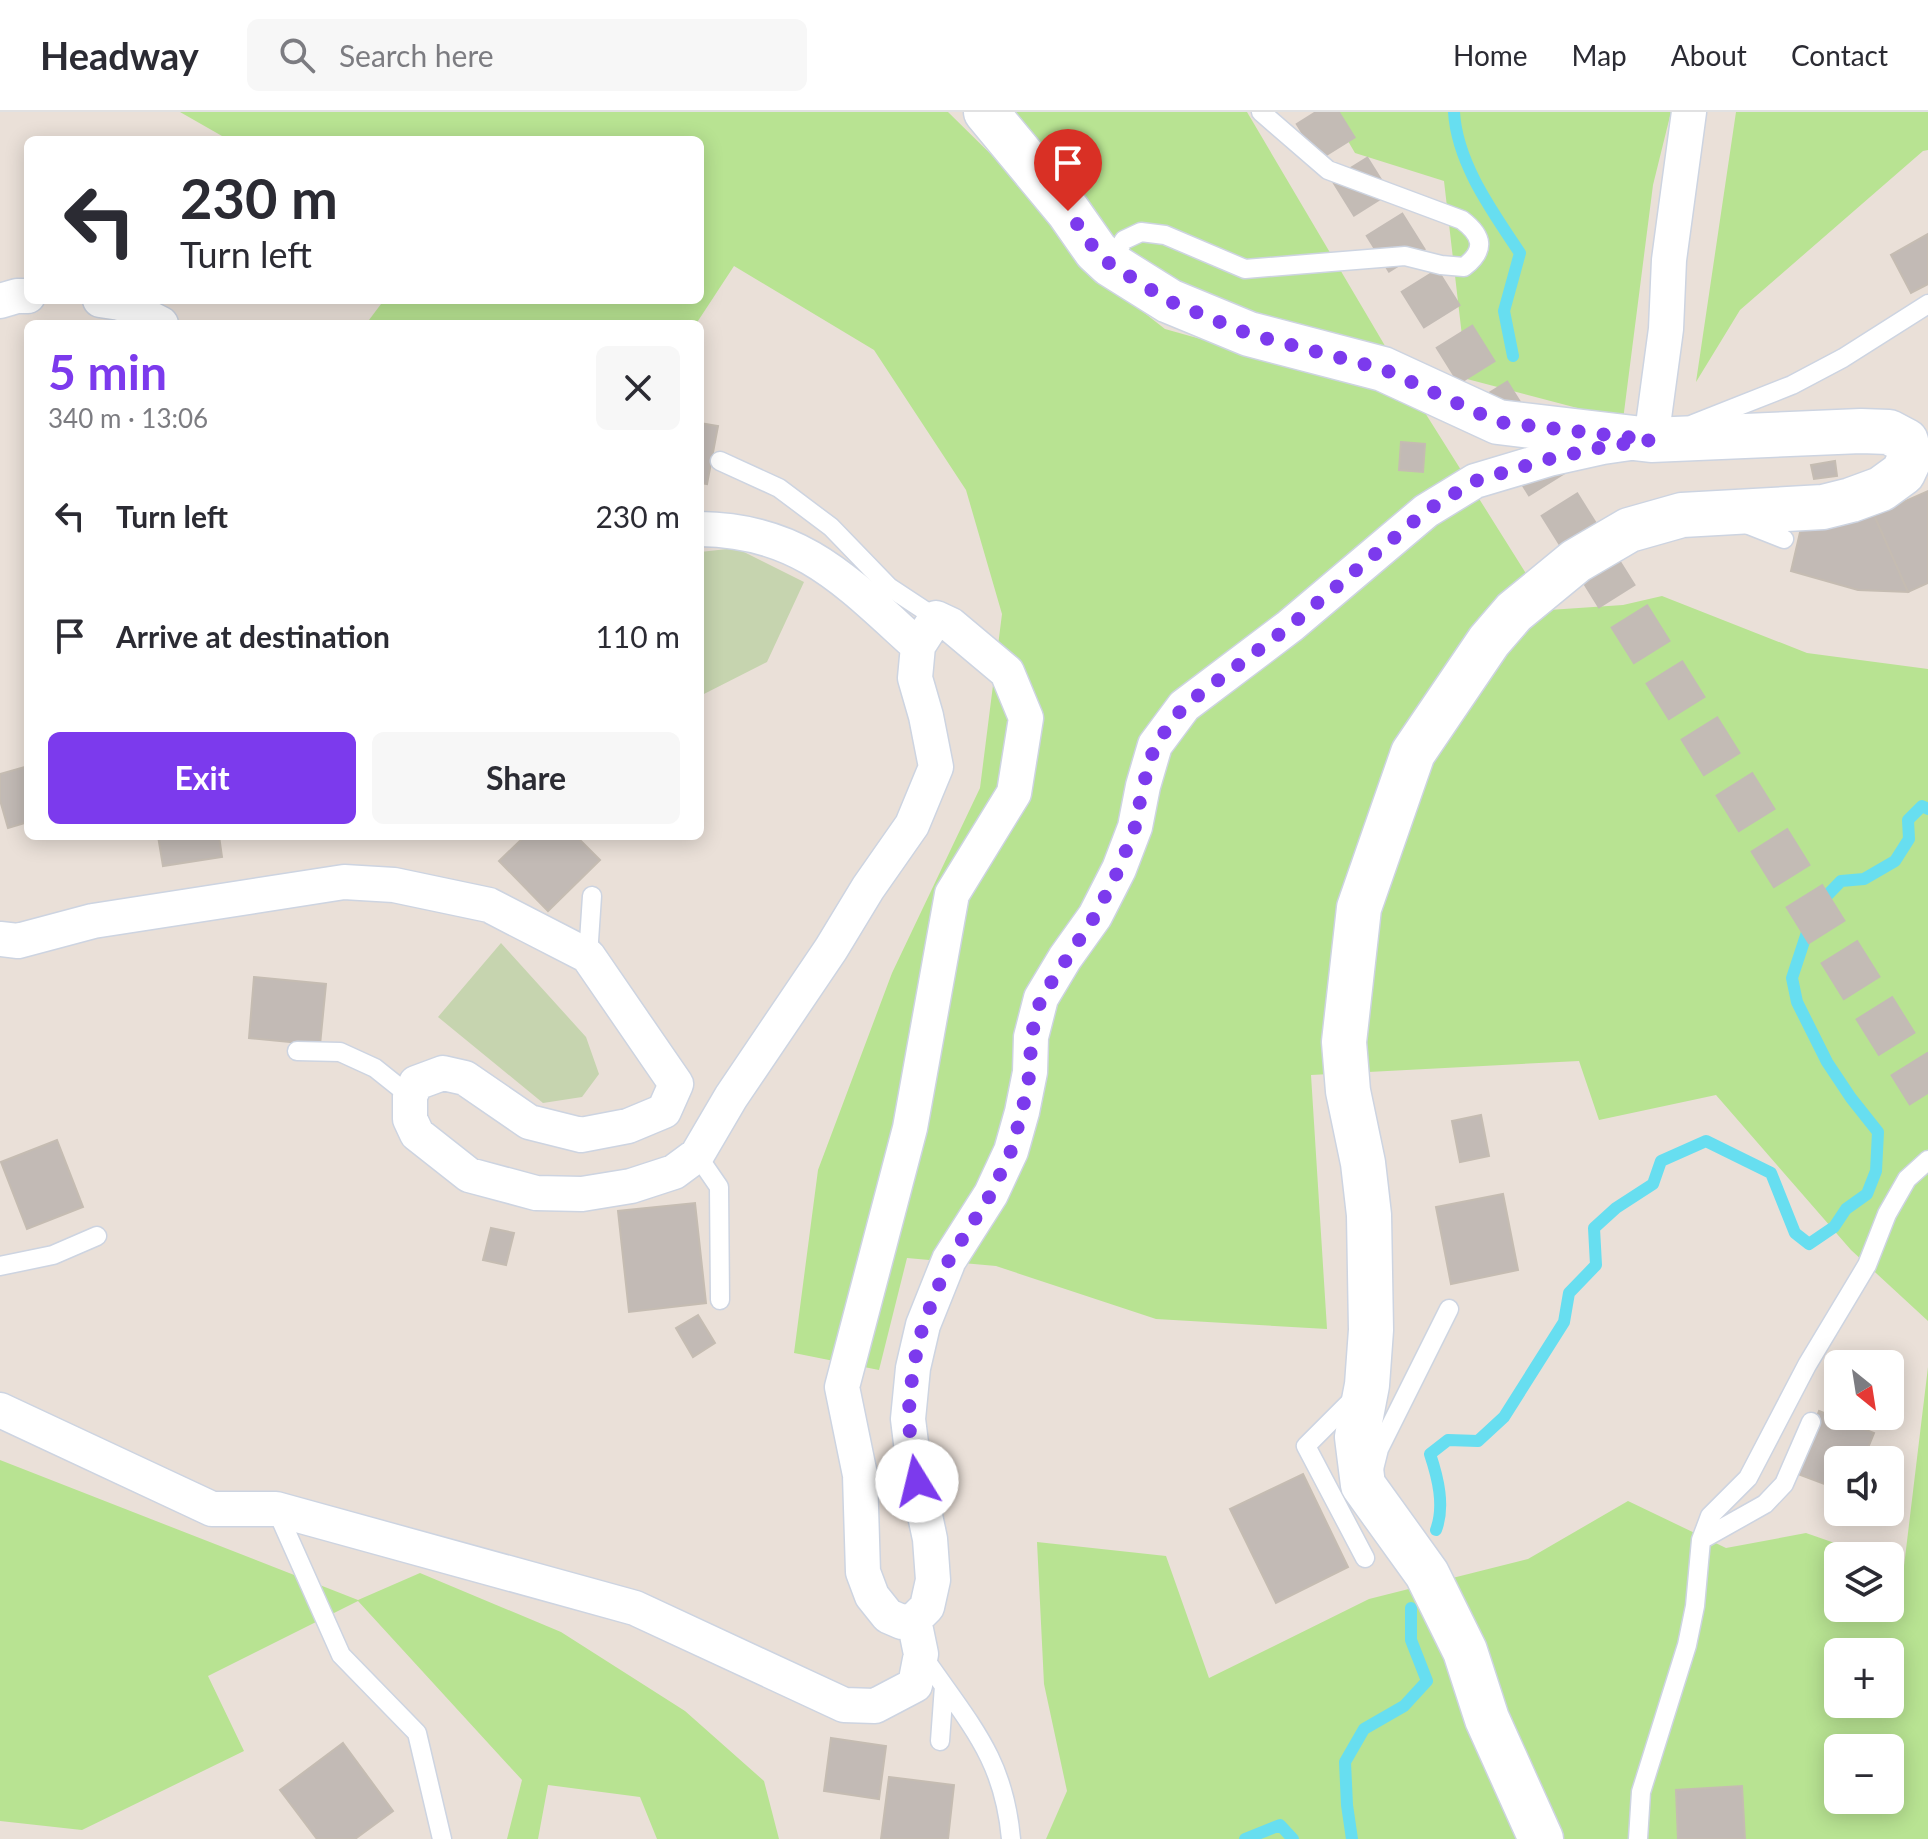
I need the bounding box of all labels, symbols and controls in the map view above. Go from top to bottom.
search box [247,19,807,91]
text: Headway [40,32,199,78]
icon: search [275,33,319,77]
text: Search here [339,37,494,73]
text: Home [1453,38,1528,72]
text: Map [1572,38,1627,72]
text: About [1671,38,1747,72]
text: Contact [1791,38,1888,72]
pin [1034,129,1102,211]
icon: arrive [1046,141,1090,185]
text: 230 m [180,164,338,231]
icon: left [48,168,152,272]
text: Turn left [180,232,312,276]
text: 5 min [48,343,167,400]
button: close [596,346,680,430]
text: 340 m · 13:06 [48,402,208,434]
icon: left [48,494,92,538]
text: Turn left [116,498,228,534]
text: 230 m [595,498,680,534]
icon: arrive [48,614,92,658]
text: Arrive at destination [116,618,390,654]
text: 110 m [595,618,680,654]
button: Exit [48,732,356,824]
button: Share [372,732,680,824]
north arrow [1824,1350,1904,1430]
map controls [1824,1350,1904,1814]
position arrow [875,1439,959,1523]
button: sound [1824,1446,1904,1526]
button: layers [1824,1542,1904,1622]
button: + [1824,1638,1904,1718]
button: − [1824,1734,1904,1814]

